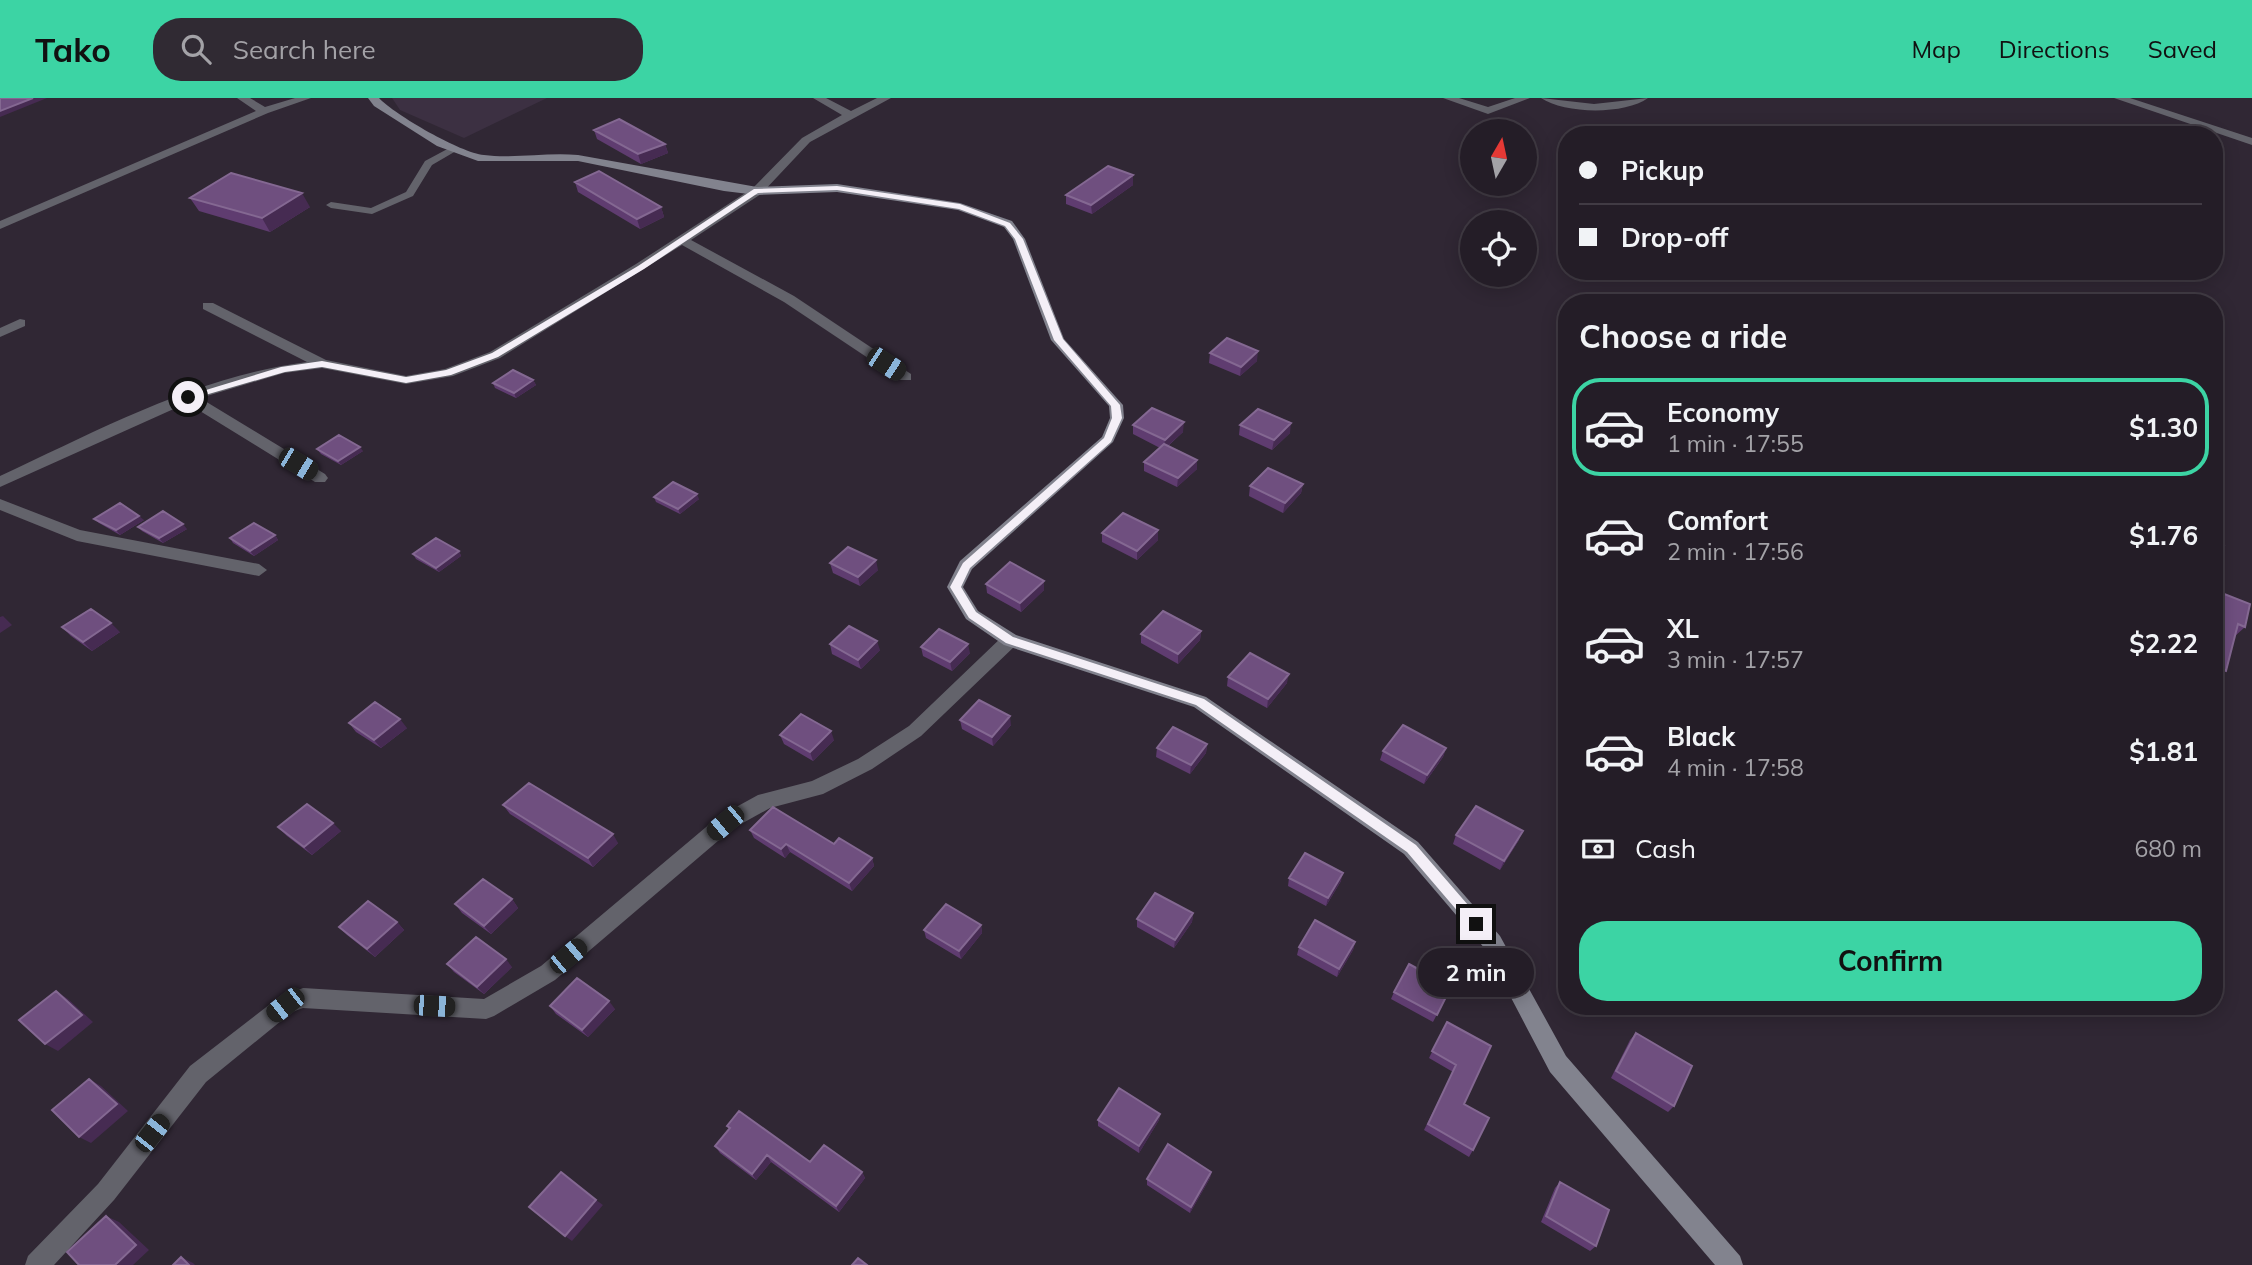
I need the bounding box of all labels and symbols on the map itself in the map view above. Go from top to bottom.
north arrow [1460,119,1536,196]
car [863,344,910,384]
route start [172,381,204,413]
car [275,444,322,484]
car [703,801,748,845]
route end [1460,908,1492,940]
car [546,934,591,978]
callout: 2 min [1418,948,1534,998]
car [262,984,309,1026]
car [413,994,456,1018]
car [131,1110,174,1156]

